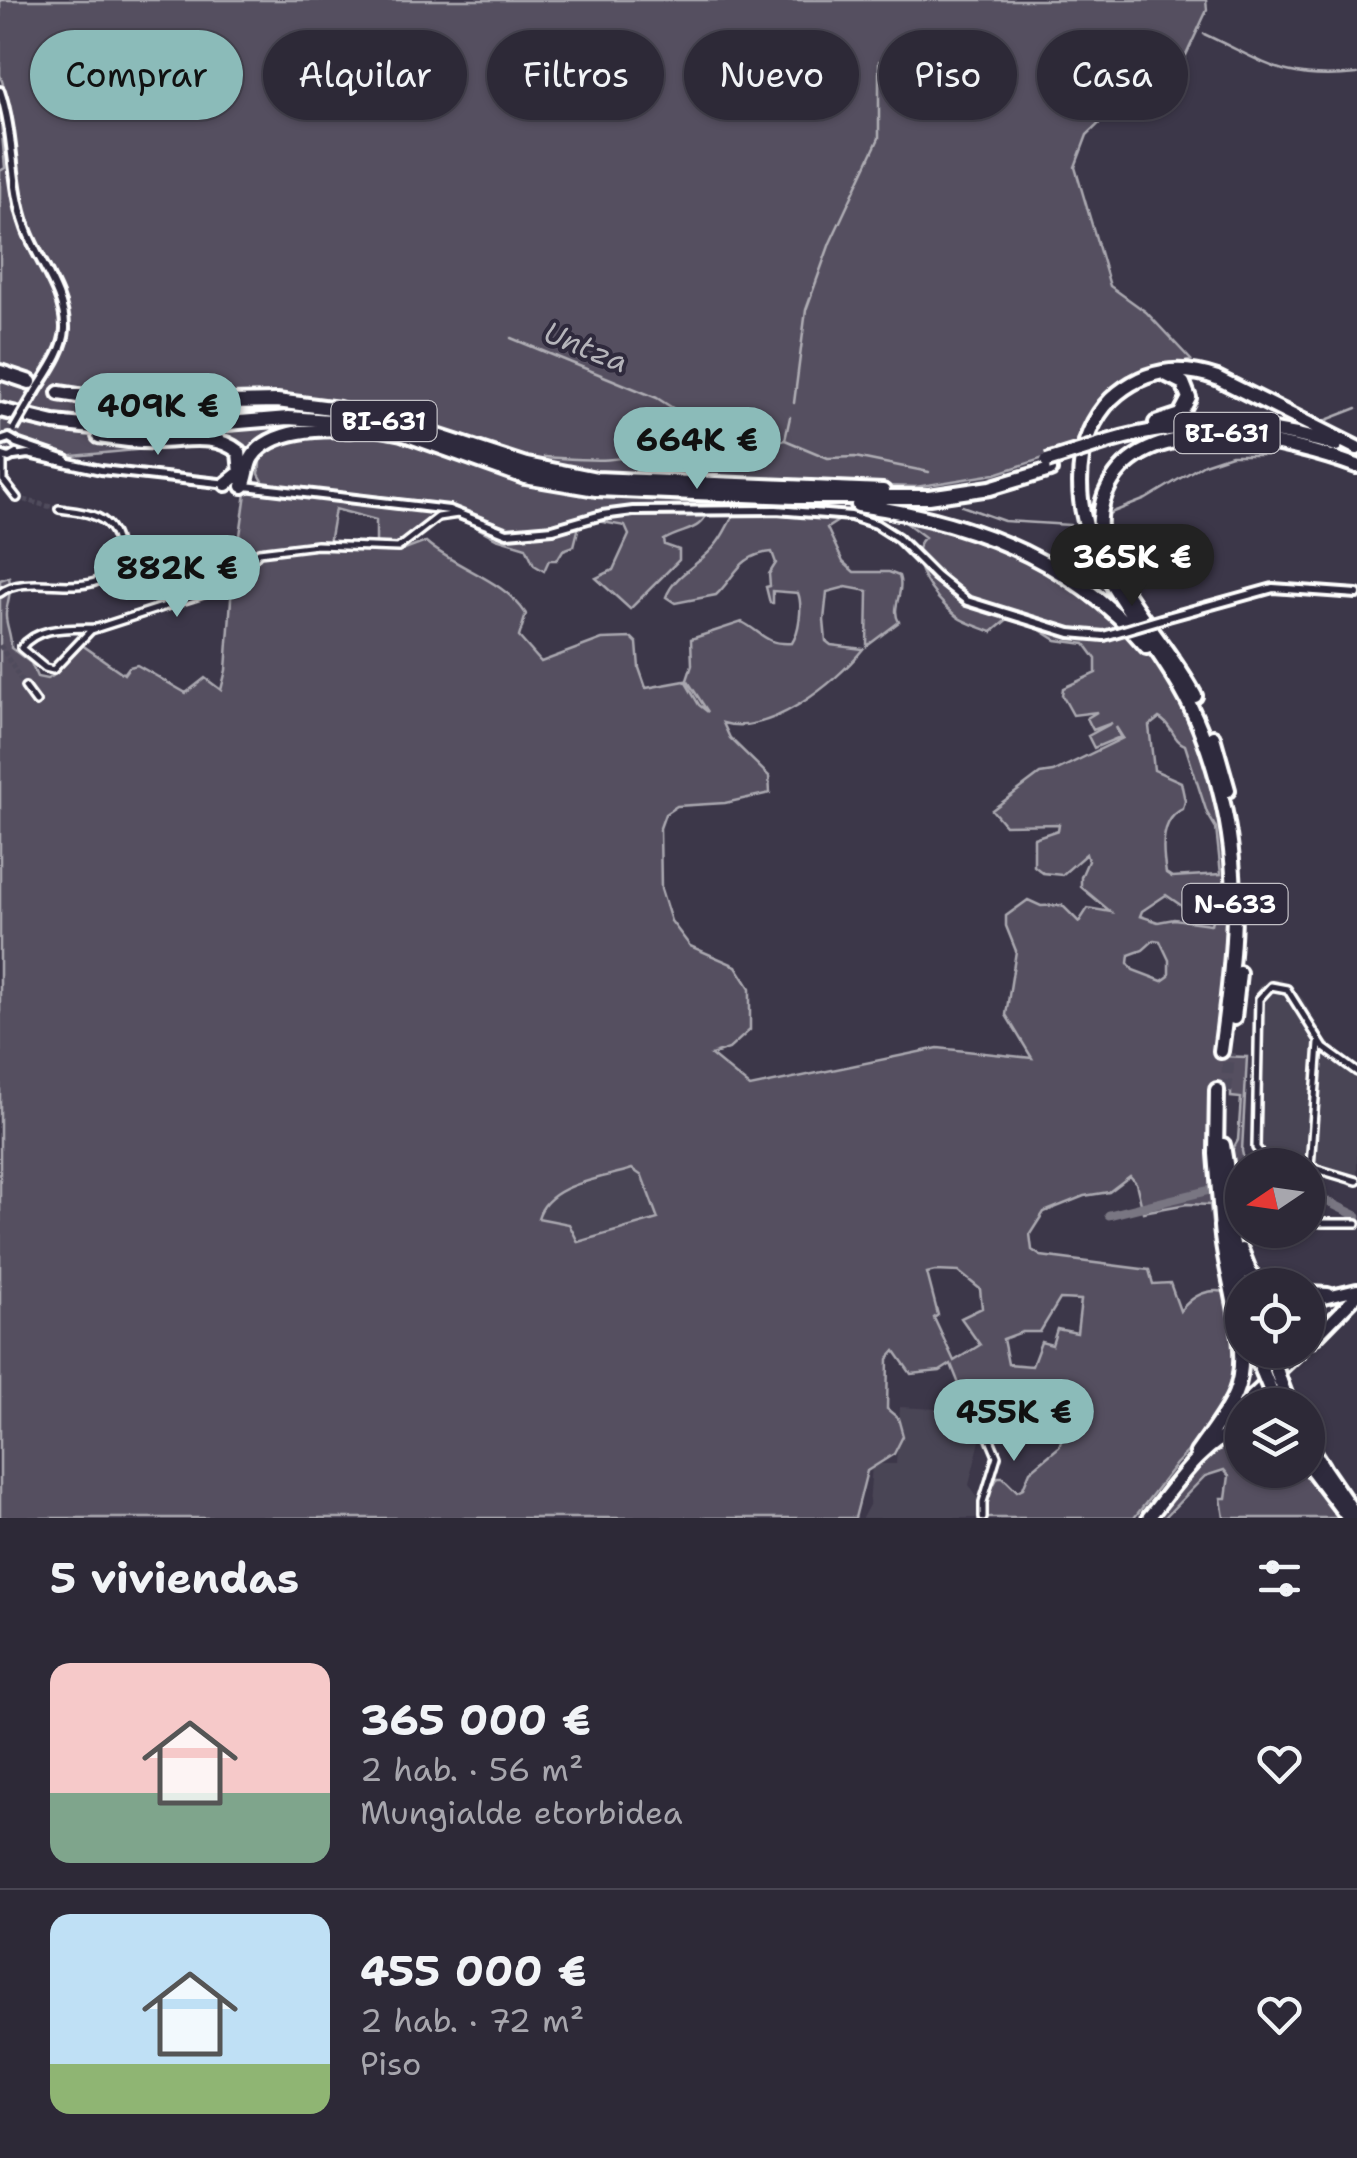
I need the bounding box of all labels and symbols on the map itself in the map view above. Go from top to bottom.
water label: Untza [538,312,634,382]
pin: 409K € [77,373,239,458]
road number: BI-631 [332,401,436,441]
pin: 664K € [616,407,778,492]
road number: BI-631 [1174,413,1280,453]
pin: 365K € [1051,524,1213,609]
pin: 882K € [96,535,258,620]
road number: N-633 [1182,884,1288,924]
north arrow [1225,1148,1325,1248]
pin: 455K € [933,1379,1095,1464]

